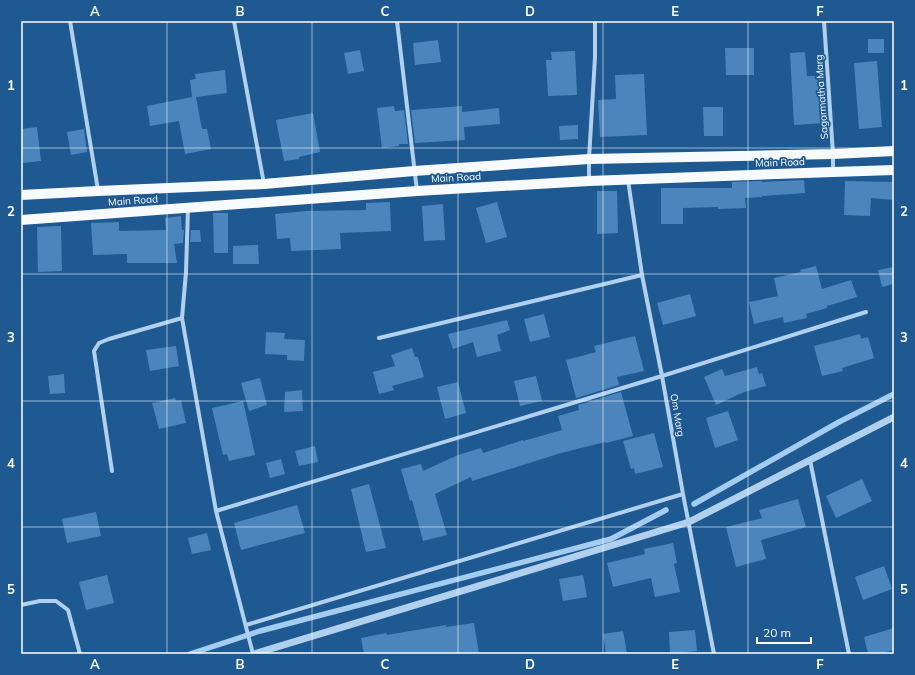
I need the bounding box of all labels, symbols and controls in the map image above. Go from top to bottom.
text: A [90,3,100,19]
text: B [236,3,245,19]
text: C [381,3,390,19]
text: D [525,3,535,19]
text: E [671,3,679,19]
text: F [816,3,824,19]
street label: Sagarmatha Marg [812,54,831,140]
text: 1 [7,77,15,93]
text: 1 [900,77,908,93]
street label: Main Road [755,155,805,170]
street label: Main Road [431,170,481,185]
street label: Main Road [108,192,158,209]
text: 2 [7,203,15,219]
text: 2 [900,203,908,219]
text: 3 [7,329,15,345]
text: 3 [900,329,908,345]
street label: Om Marg [667,393,688,438]
text: 4 [7,455,15,471]
text: 4 [900,455,908,471]
text: 5 [7,581,15,597]
text: 5 [900,581,908,597]
scale bar [757,619,811,645]
text: 20 m [763,625,791,640]
text: A [90,656,100,672]
text: B [236,656,245,672]
text: C [381,656,390,672]
text: D [525,656,535,672]
text: E [671,656,679,672]
text: F [816,656,824,672]

